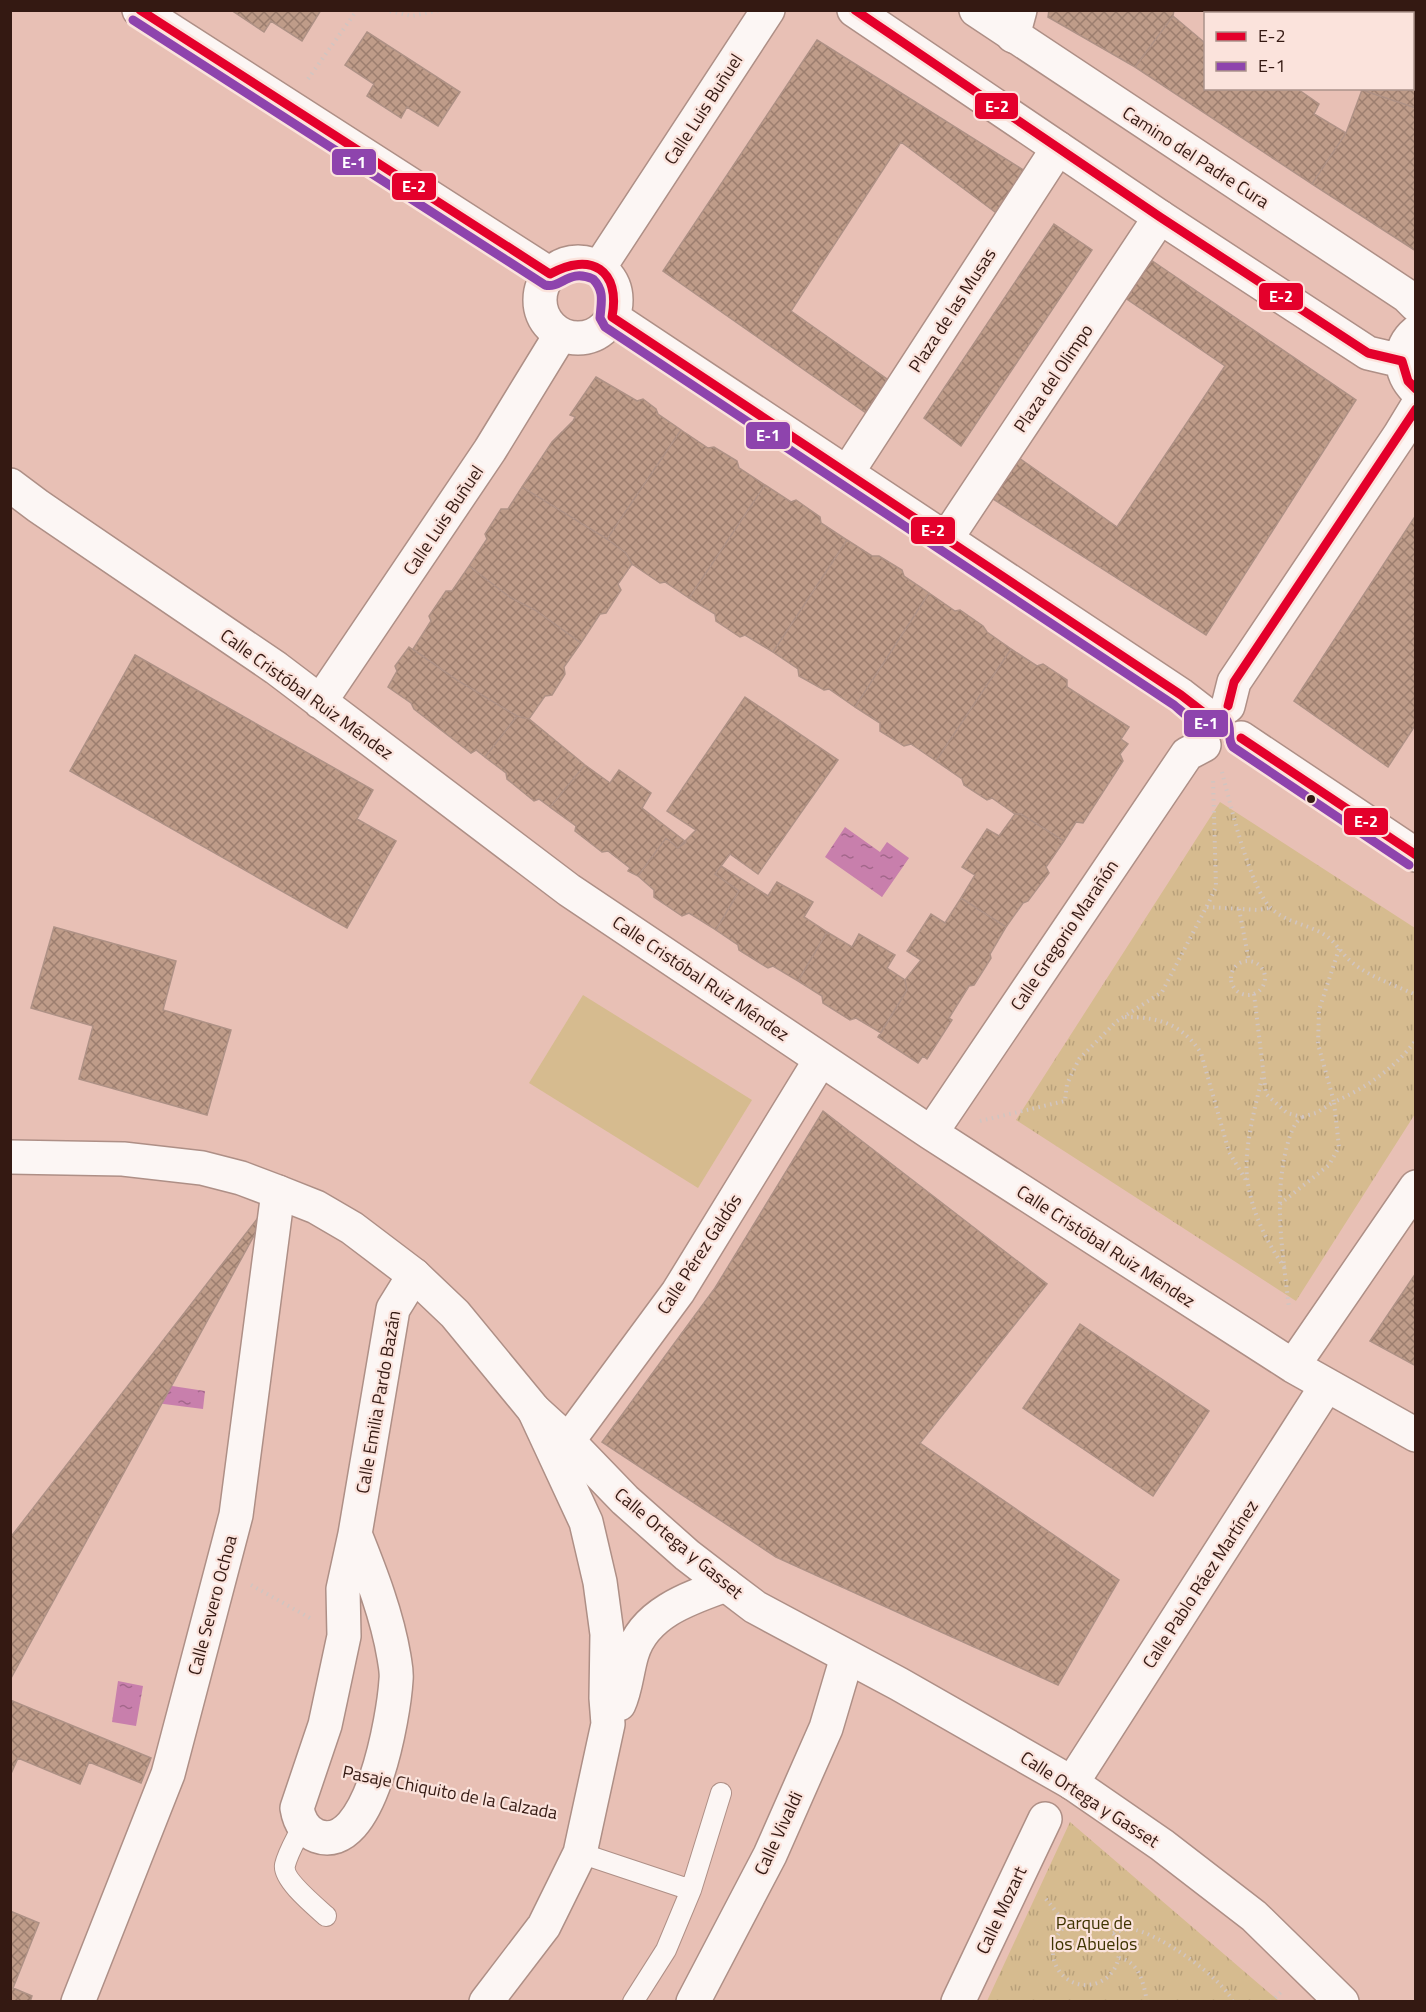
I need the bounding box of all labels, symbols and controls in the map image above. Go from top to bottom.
legend [1204,12,1414,90]
text: E-2 [1258,22,1286,49]
street label: Calle Luis Buñuel [657,48,749,170]
text: E-1 [1258,52,1286,79]
line badge: E-2 [974,92,1019,120]
text: E-2 [985,94,1009,118]
street label: Camino del Padre Cura [1117,99,1275,215]
line badge: E-1 [331,148,377,176]
text: E-1 [342,150,366,174]
line badge: E-2 [391,172,437,201]
text: E-2 [402,174,426,198]
street label: Plaza de las Musas [902,242,1002,378]
line badge: E-2 [1258,282,1304,311]
text: E-2 [1269,284,1293,308]
street label: Plaza del Olimpo [1007,318,1099,438]
line badge: E-1 [745,421,791,450]
text: E-1 [756,423,780,447]
street label: Calle Luis Buñuel [396,460,490,580]
line badge: E-2 [910,516,956,545]
text: E-2 [921,518,945,542]
street label: Calle Cristóbal Ruiz Méndez [215,622,399,766]
line badge: E-1 [1183,709,1229,738]
text: E-1 [1194,711,1218,735]
unlabelled marker [1305,793,1317,805]
line badge: E-2 [1343,807,1389,836]
text: E-2 [1354,809,1378,833]
street label: Calle Gregorio Marañón [1003,854,1125,1016]
street label: Calle Cristóbal Ruiz Méndez [607,909,795,1047]
street label: Calle Cristóbal Ruiz Méndez [1011,1178,1201,1314]
street label: Calle Pérez Galdós [650,1188,748,1320]
street label: Calle Emilia Pardo Bazán [349,1308,407,1496]
street label: Calle Ortega y Gasset [609,1481,750,1605]
street label: Calle Pablo Ráez Martínez [1135,1495,1265,1673]
street label: Calle Severo Ochoa [180,1532,244,1678]
street label: Calle Ortega y Gasset [1015,1744,1165,1854]
street label: Pasaje Chiquito de la Calzada [340,1758,560,1826]
street label: Calle Vivaldi [747,1787,809,1879]
street label: Calle Mozart [969,1861,1033,1958]
park label: Parque de los Abuelos [1051,1909,1137,1957]

